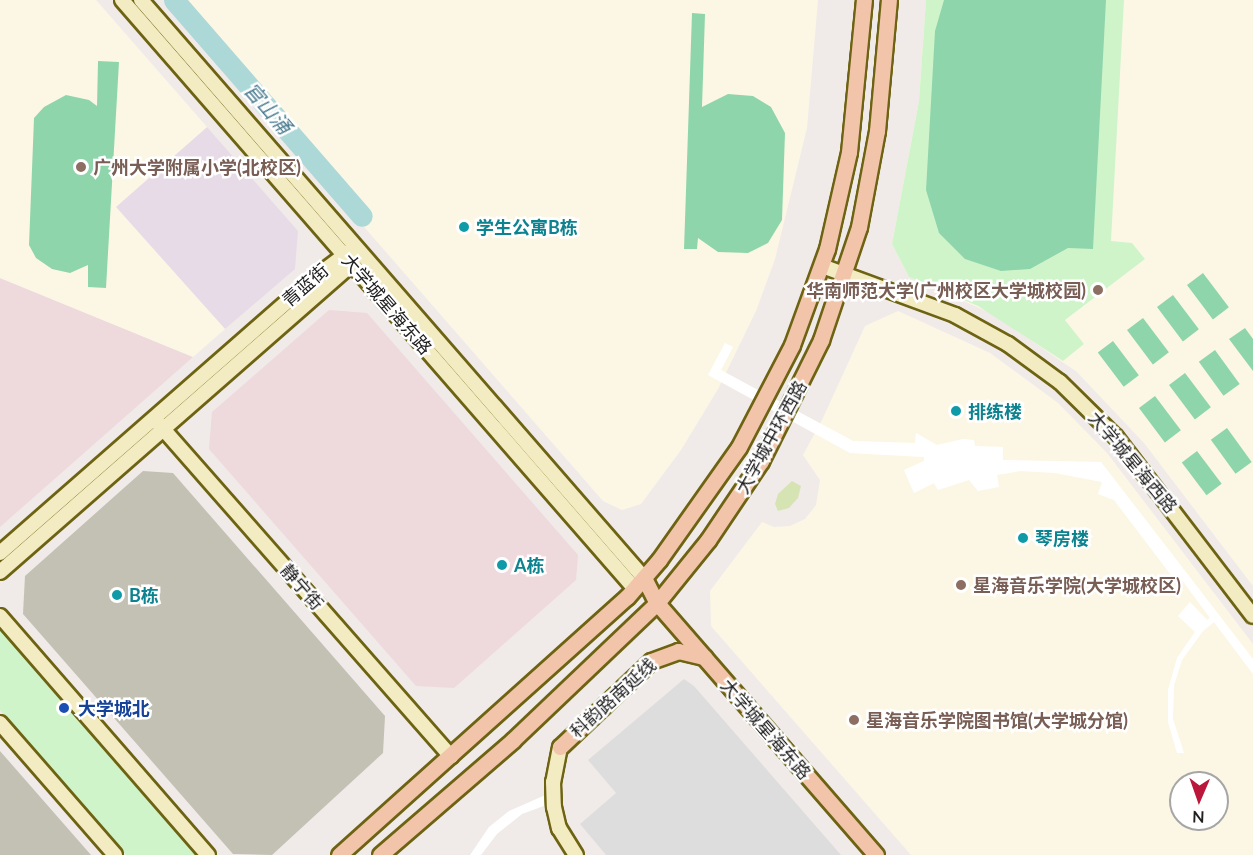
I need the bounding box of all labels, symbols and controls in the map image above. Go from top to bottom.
water label: 官山涌 [239,77,297,139]
place label: 广州大学附属小学(北校区) [93,156,301,178]
marker: 广州大学附属小学(北校区) [74,160,88,174]
place label: 学生公寓B栋 [476,216,578,238]
marker: 学生公寓B栋 [457,220,471,234]
street label: 大学城星海东路 [338,249,436,359]
street label: 青蓝街 [278,259,332,311]
place label: 华南师范大学(广州校区大学城校园) [806,279,1086,301]
marker: 华南师范大学(广州校区大学城校园) [1091,283,1105,297]
street label: 大学城中环西路 [731,377,811,497]
place label: 排练楼 [968,400,1022,422]
marker: 排练楼 [949,404,963,418]
street label: 大学城星海西路 [1084,407,1182,517]
place label: 琴房楼 [1035,527,1089,549]
marker: 琴房楼 [1016,531,1030,545]
place label: A栋 [514,554,545,576]
marker: A栋 [495,558,509,572]
street label: 静宁街 [276,560,328,614]
place label: 星海音乐学院(大学城校区) [973,574,1181,596]
marker: 星海音乐学院(大学城校区) [954,578,968,592]
place label: B栋 [129,584,159,606]
marker: B栋 [110,588,124,602]
street label: 科韵路南延线 [566,654,660,742]
street label: 大学城星海东路 [717,674,815,784]
place label: 大学城北 [78,697,150,719]
marker: 大学城北 [55,699,73,717]
place label: 星海音乐学院图书馆(大学城分馆) [866,709,1128,731]
marker: 星海音乐学院图书馆(大学城分馆) [847,713,861,727]
north arrow [1169,771,1229,831]
text: N [1192,808,1205,827]

